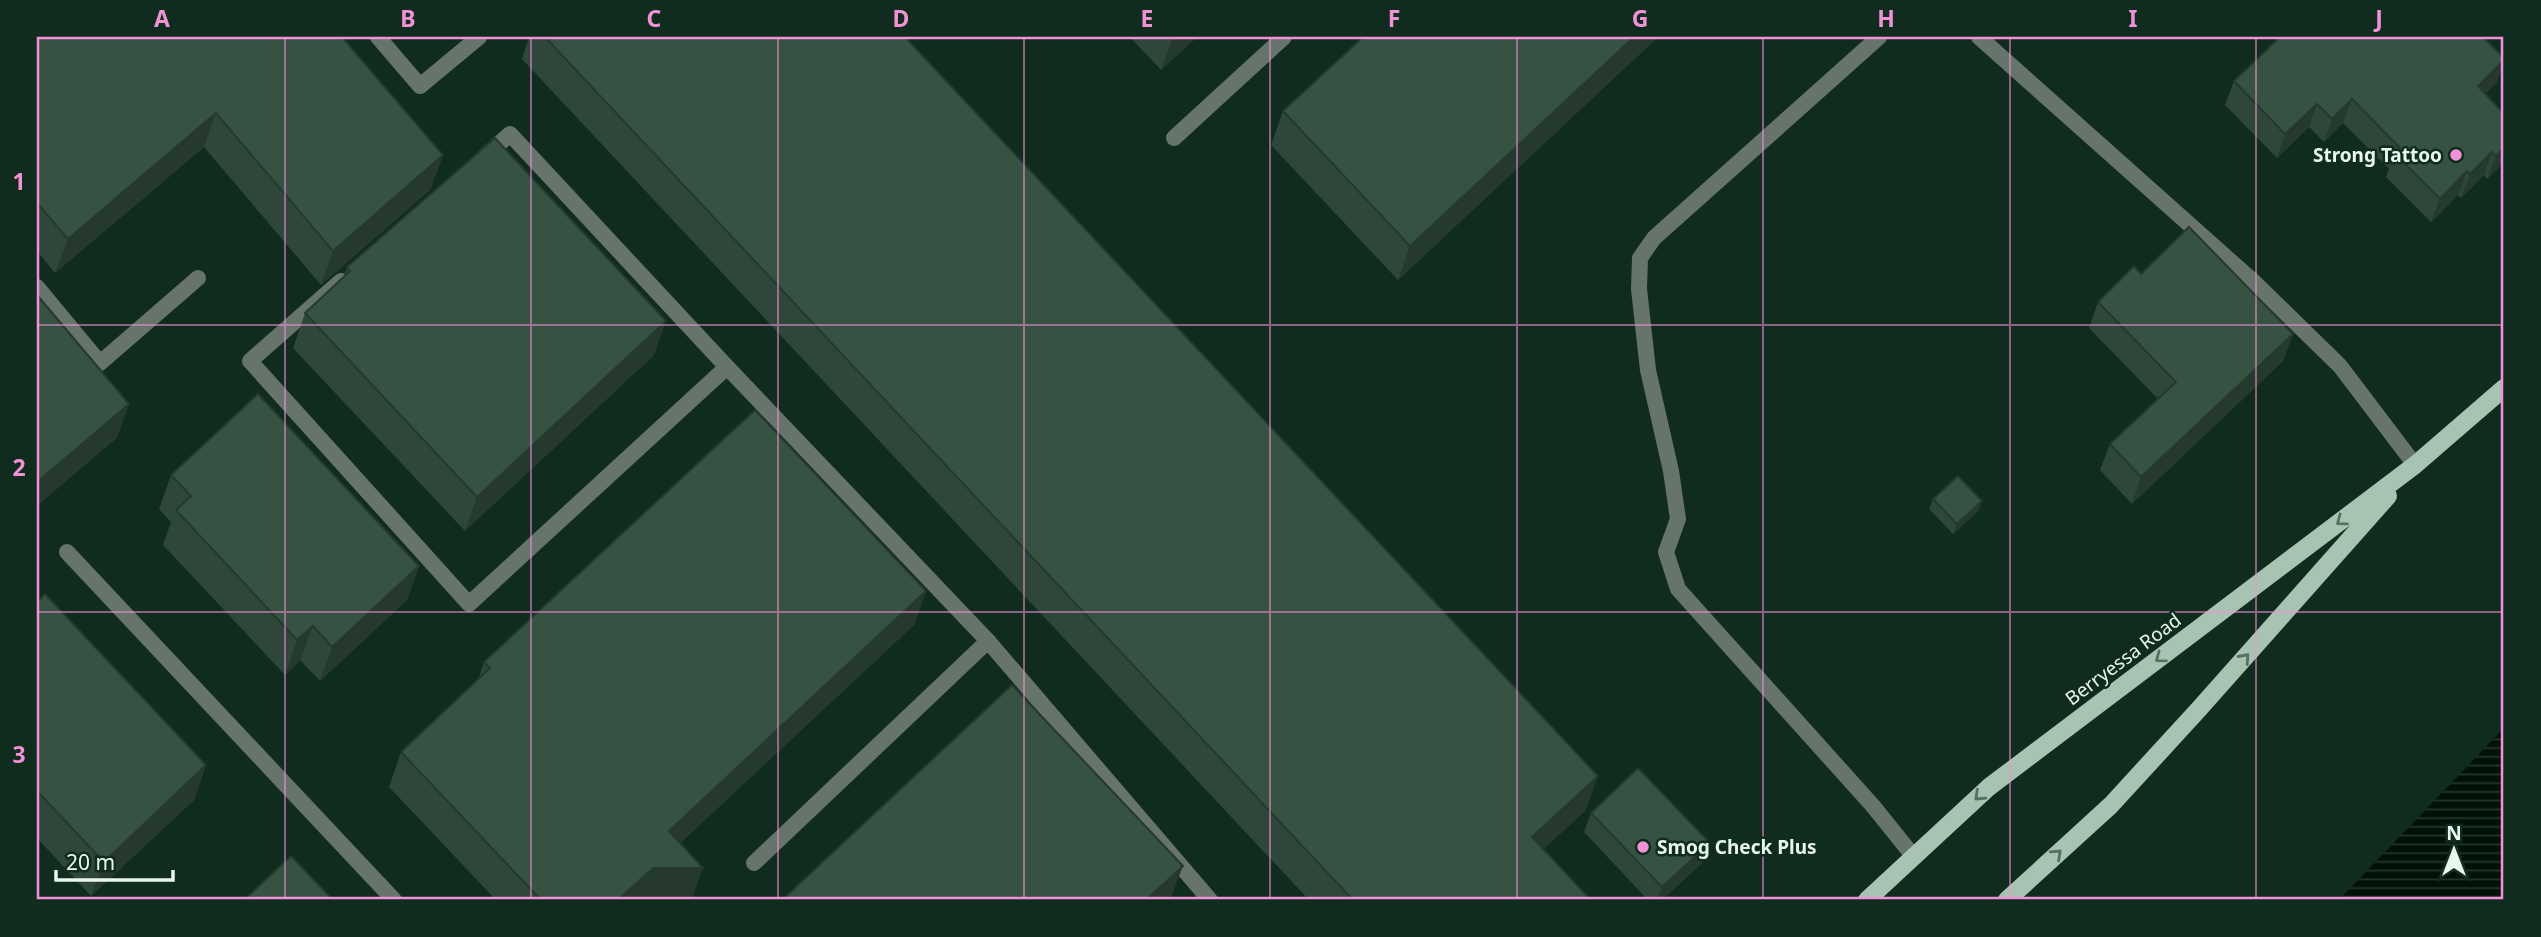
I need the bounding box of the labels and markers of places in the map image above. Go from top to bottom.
place label: Strong Tattoo [2313,142,2442,168]
marker: Strong Tattoo [2448,147,2464,163]
place label: Smog Check Plus [1657,834,1817,860]
marker: Smog Check Plus [1635,839,1651,855]

